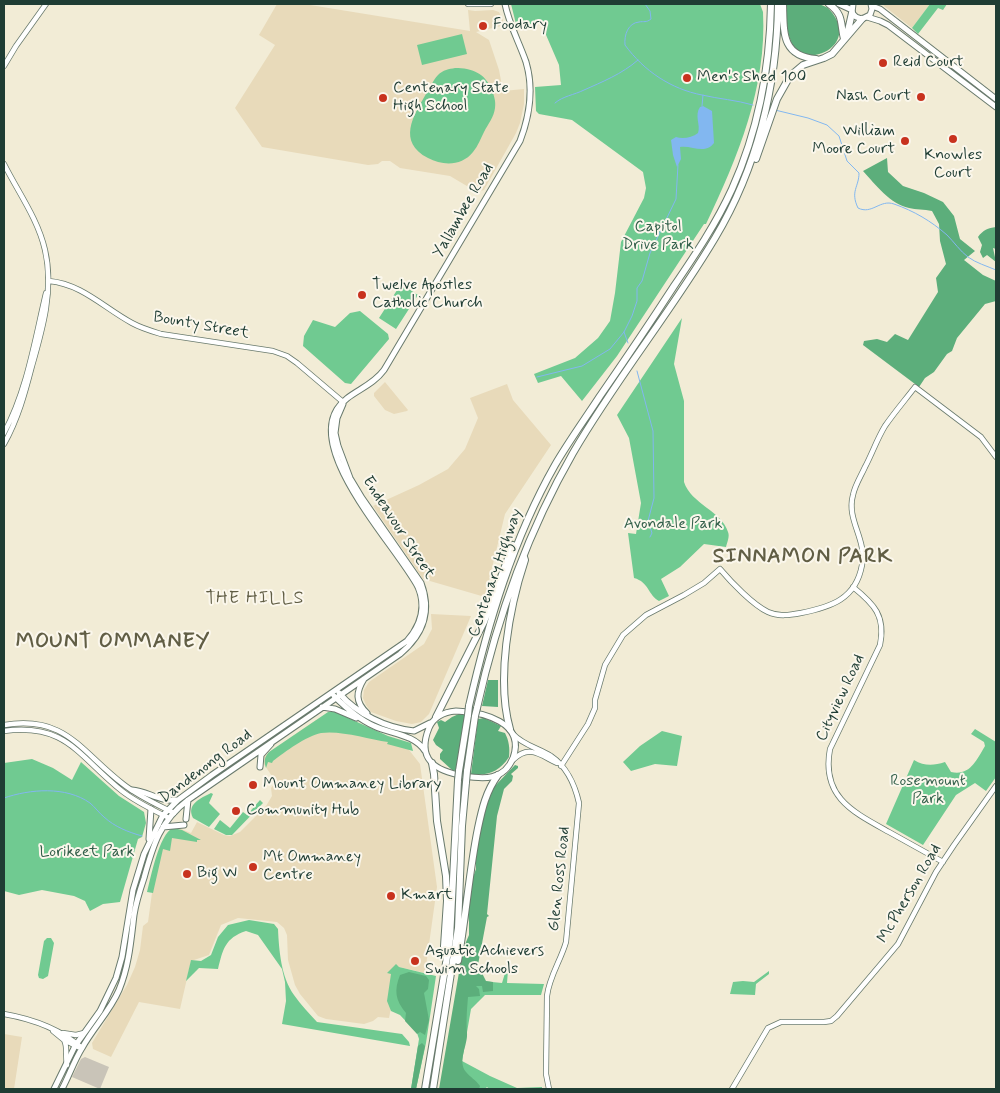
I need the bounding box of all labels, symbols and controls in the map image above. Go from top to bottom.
place label: Foodary [493,16,547,36]
marker: Foodary [477,20,489,32]
place label: Reid Court [893,53,963,73]
marker: Reid Court [877,57,889,69]
place label: Men's Shed 100 [697,68,806,88]
marker: Men's Shed 100 [681,72,693,84]
place label: Centenary State High School [393,79,509,117]
place label: Nash Court [836,87,911,107]
marker: Nash Court [915,91,927,103]
marker: Centenary State High School [377,92,389,104]
place label: William Moore Court [812,122,895,160]
marker: Knowles Court [947,133,959,145]
marker: William Moore Court [899,135,911,147]
place label: Knowles Court [924,146,982,184]
street label: Yallambee Road [429,160,499,262]
park label: Capitol Drive Park [622,218,694,256]
place label: Twelve Apostles Catholic Church [372,276,483,314]
marker: Twelve Apostles Catholic Church [356,289,368,301]
street label: Bounty Street [152,308,250,344]
street label: Endeavour Street [358,473,438,583]
street label: Centenary Highway [465,506,527,640]
park label: Avondale Park [624,515,722,535]
district label: SINNAMON PARK [713,545,893,571]
district label: THE HILLS [206,588,304,610]
district label: MOUNT OMMANEY [13,630,213,656]
street label: Cityview Road [812,651,870,745]
street label: Dandenong Road [156,726,256,808]
park label: Rosemount Park [890,772,966,810]
place label: Mount Ommaney Library [263,775,441,795]
marker: Mount Ommaney Library [247,779,259,791]
place label: Community Hub [246,801,359,821]
marker: Community Hub [230,805,242,817]
street label: Glen Ross Road [545,826,575,932]
street label: McPherson Road [874,841,946,947]
park label: Lorikeet Park [39,843,135,863]
place label: Mt Ommaney Centre [263,848,361,886]
marker: Mt Ommaney Centre [247,861,259,873]
place label: Big W [197,864,237,884]
marker: Big W [181,868,193,880]
place label: Kmart [401,886,453,906]
marker: Kmart [385,890,397,902]
place label: Aquatic Achievers Swim Schools [425,942,544,980]
marker: Aquatic Achievers Swim Schools [409,955,421,967]

